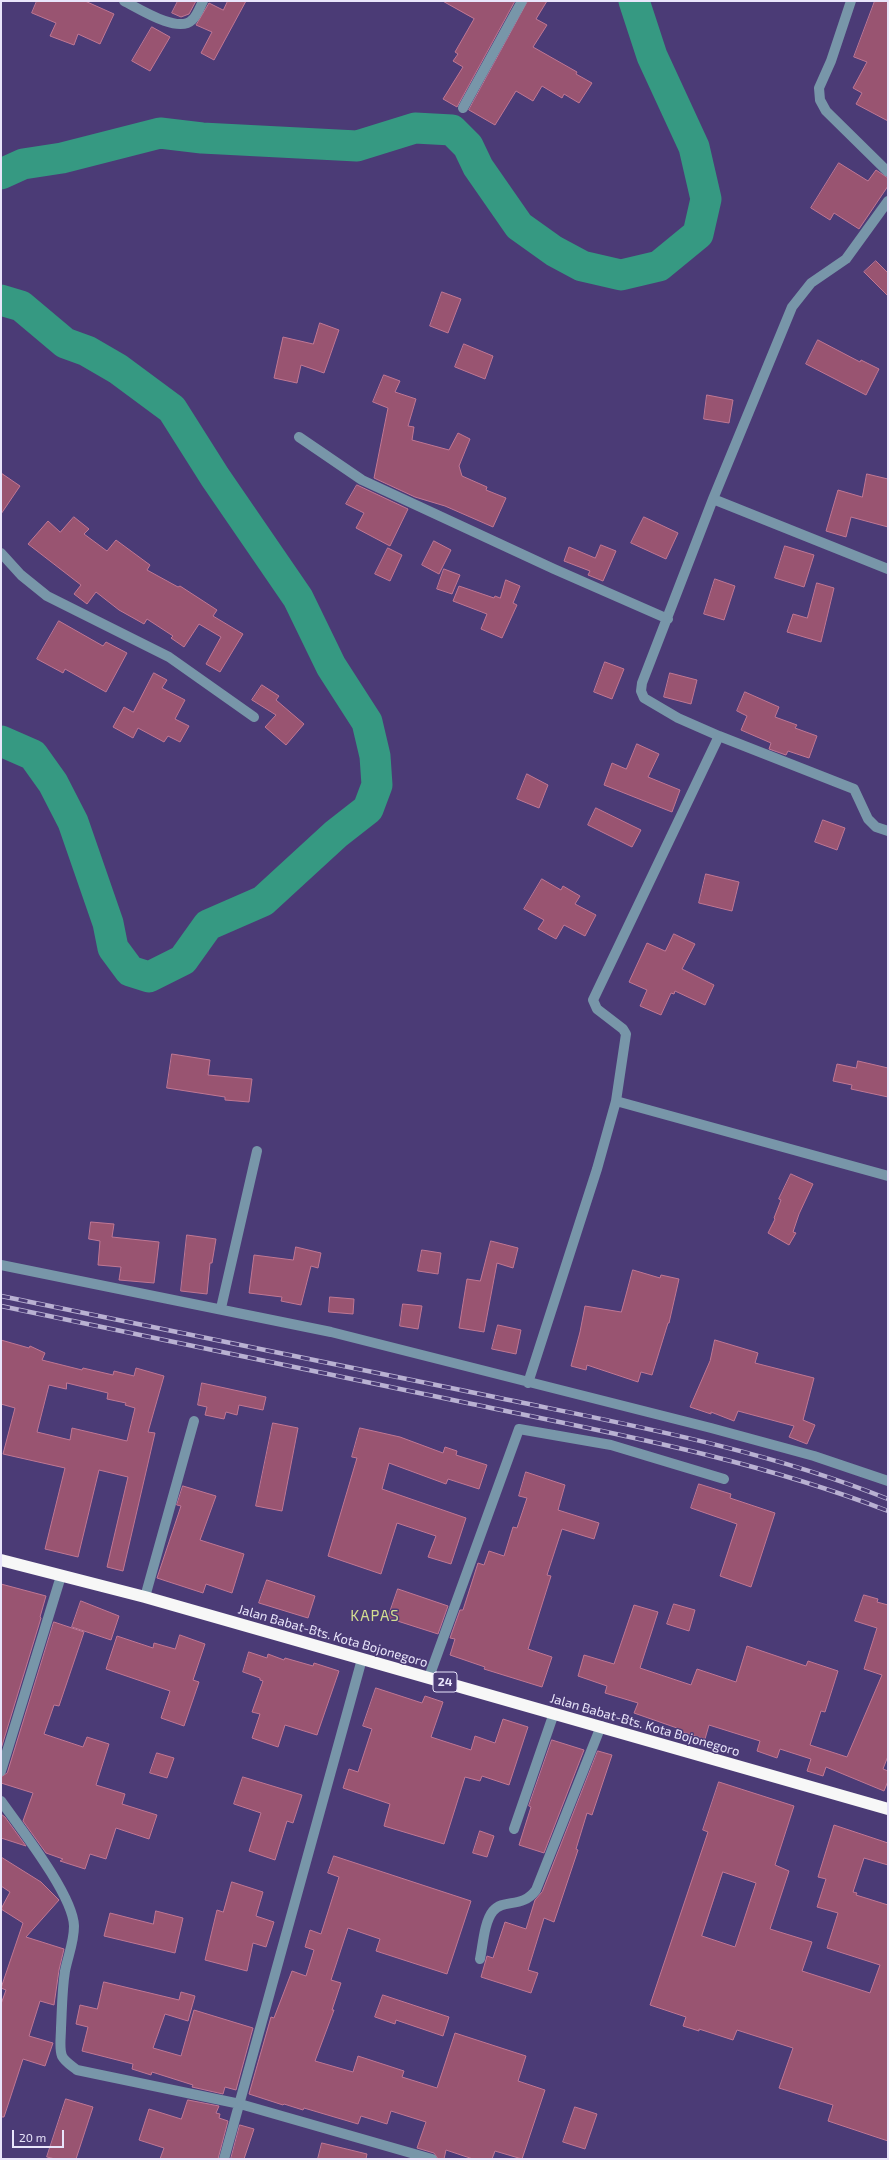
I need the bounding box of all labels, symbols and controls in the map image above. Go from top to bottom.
street label: Jalan Babat-Bts. Kota Bojonegoro [236,1601,430,1671]
district label: KAPAS [350,1607,400,1625]
road number: 24 [433,1672,457,1692]
street label: Jalan Babat-Bts. Kota Bojonegoro [548,1690,742,1760]
scale bar [14,2122,66,2148]
text: 20 m [19,2130,46,2144]

